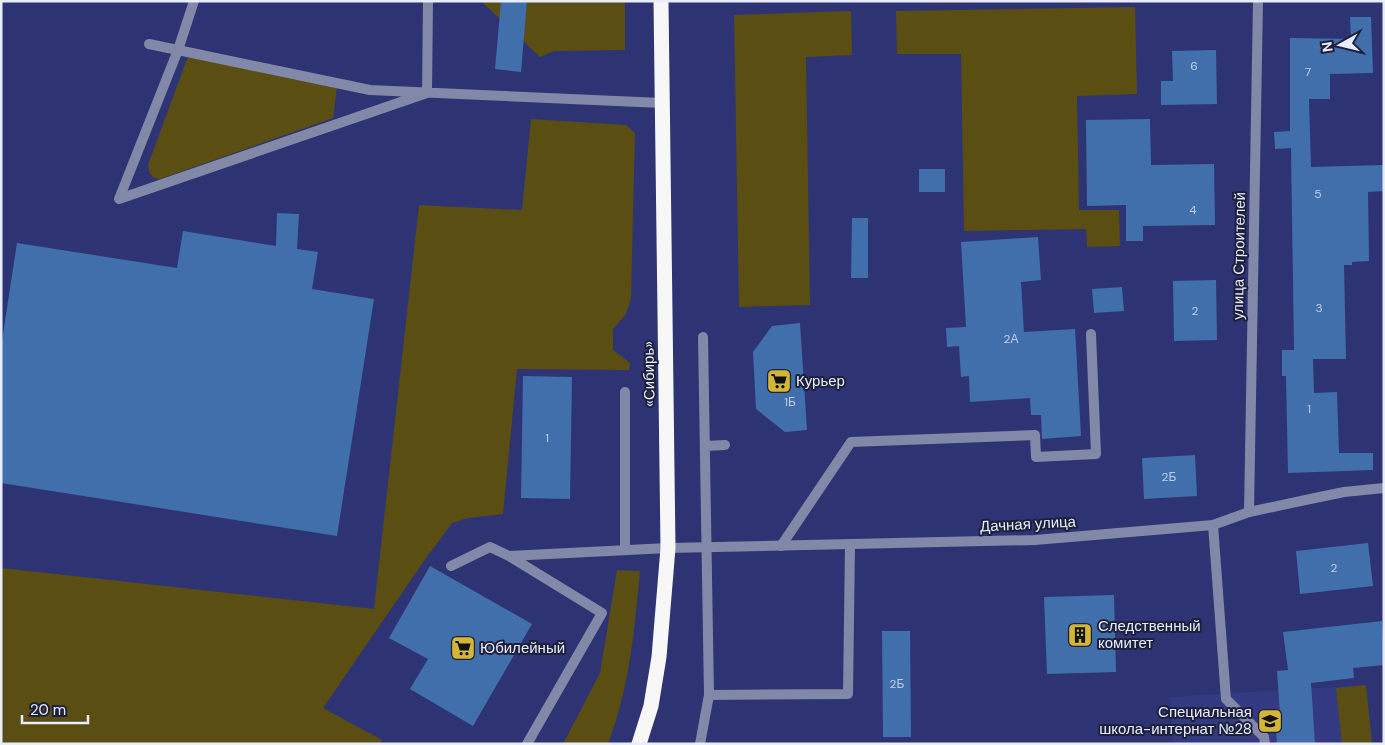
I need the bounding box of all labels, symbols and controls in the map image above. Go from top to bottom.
north arrow [1315,20,1365,70]
text: N [1318,40,1337,53]
house number: 6 [1190,58,1198,74]
house number: 7 [1305,64,1311,80]
house number: 5 [1314,186,1322,202]
street label: улица Строителей [1228,192,1250,320]
house number: 4 [1189,202,1197,218]
house number: 3 [1315,300,1323,316]
house number: 2 [1192,303,1199,319]
house number: 2А [1004,331,1018,347]
street label: «Сибирь» [638,341,660,407]
supermarket icon: Курьер [766,368,792,394]
place label: Курьер [796,371,845,391]
house number: 1Б [784,394,796,410]
house number: 1 [1307,401,1311,417]
house number: 1 [545,430,549,446]
house number: 2Б [1162,469,1177,485]
street label: Дачная улица [980,511,1077,536]
house number: 2 [1331,560,1338,576]
place label: Следственный комитет [1098,616,1201,653]
building icon: Следственный комитет [1067,622,1093,648]
supermarket icon: Юбилейный [450,635,476,661]
place label: Юбилейный [480,638,565,658]
house number: 2Б [890,676,905,692]
scale bar [22,692,89,724]
text: 20 m [30,700,66,720]
place label: Специальная школа-интернат №28 [1099,702,1252,739]
school or university icon: Специальная школа-интернат №28 [1257,708,1283,734]

